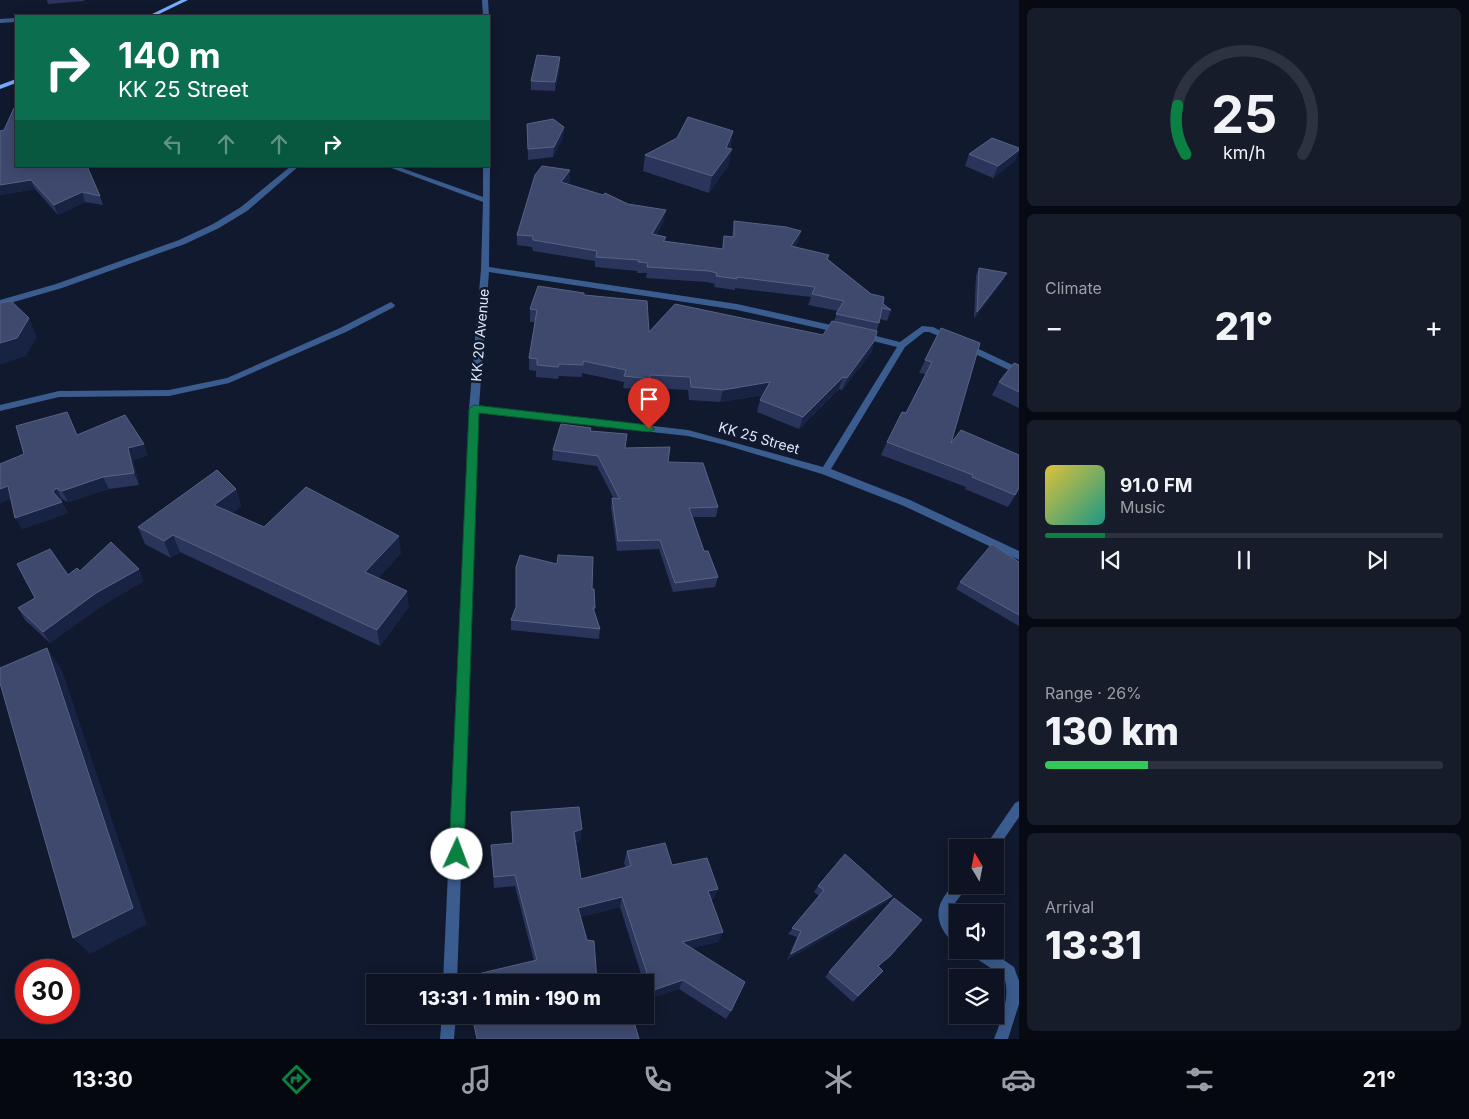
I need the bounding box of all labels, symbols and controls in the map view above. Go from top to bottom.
text: 140 m [118,34,221,76]
icon: right [35,35,100,100]
text: KK 25 Street [118,76,249,102]
text: 25 [1211,83,1277,146]
icon: left [159,130,187,158]
icon: ahead [212,130,240,158]
icon: ahead [265,130,293,158]
icon: right [318,130,346,158]
text: km/h [1223,142,1265,163]
text: Climate [1045,278,1102,298]
street label: KK 20 Avenue [467,288,492,382]
text: 21° [1215,303,1273,349]
text: − [1045,310,1064,344]
text: + [1424,310,1443,344]
pin [628,378,670,429]
icon: arrive [635,385,663,413]
street label: KK 25 Street [717,418,802,457]
text: 91.0 FM [1120,474,1192,497]
text: Music [1120,497,1165,517]
icon: previous [1097,546,1125,574]
icon: pause [1230,546,1258,574]
icon: next [1363,546,1391,574]
text: Range · 26% [1045,683,1142,703]
text: 130 km [1045,708,1179,754]
position arrow [430,827,482,879]
north arrow [949,839,1004,894]
map controls [949,839,1004,1024]
text: Arrival [1045,897,1094,917]
button: sound [949,904,1004,959]
text: 13:31 [1045,922,1142,968]
speed limit sign: 30 [15,959,80,1024]
button: layers [949,969,1004,1024]
text: 13:31 · 1 min · 190 m [419,987,601,1010]
icon: directions [279,1062,314,1097]
icon: music [459,1062,494,1097]
icon: phone [640,1062,675,1097]
icon: climate [821,1062,856,1097]
icon: car [1001,1062,1036,1097]
icon: filters [1182,1062,1217,1097]
text: 13:30 [73,1066,133,1092]
text: 21° [1363,1066,1396,1092]

